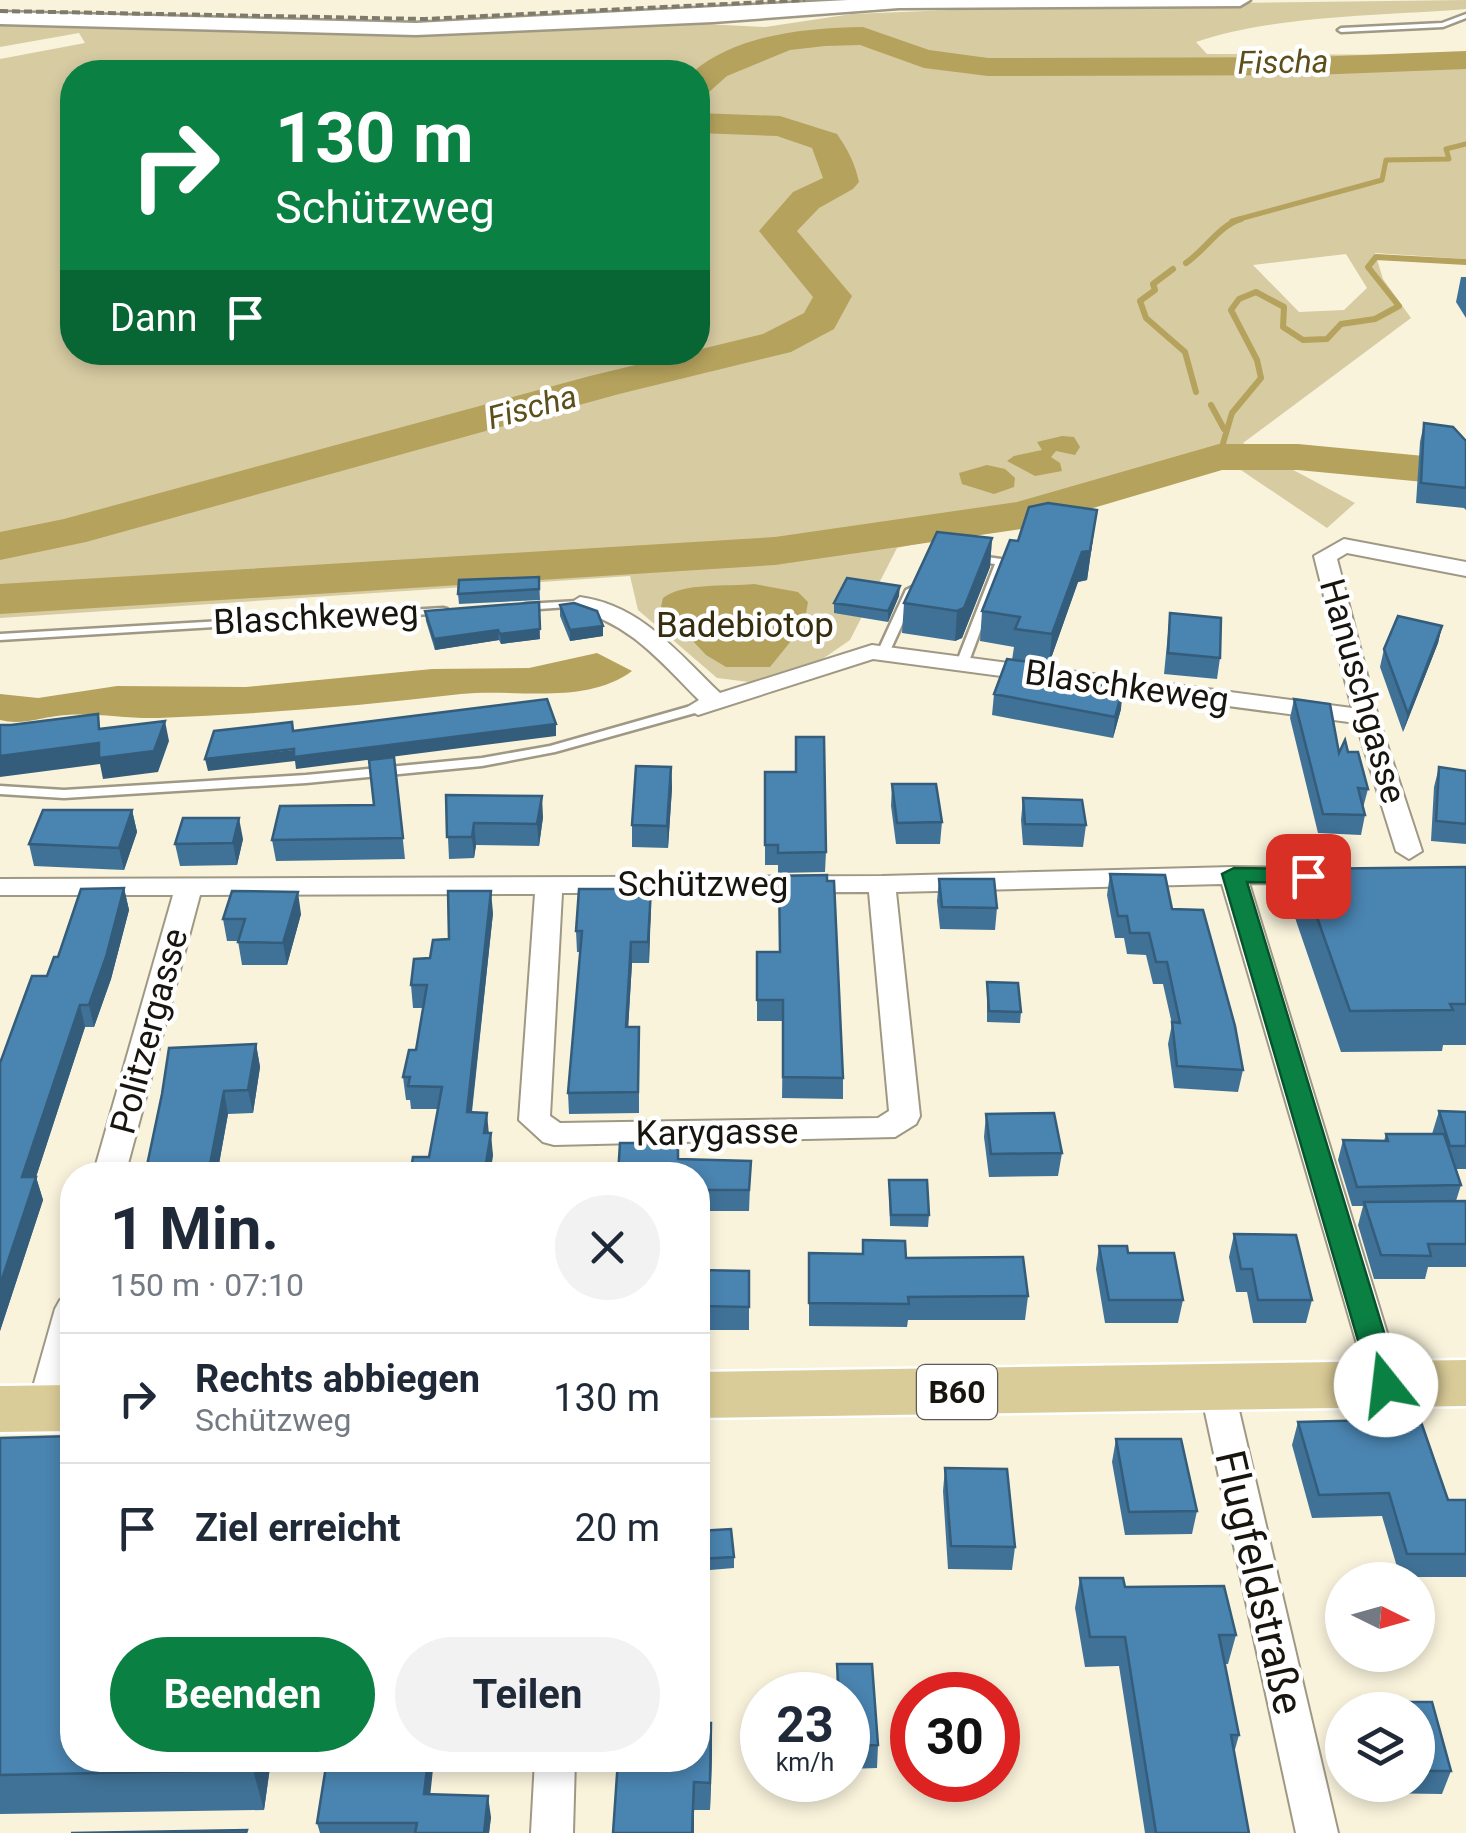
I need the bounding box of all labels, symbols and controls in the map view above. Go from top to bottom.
water label: Fischa [1237,42,1329,82]
text: 130 m [275,97,474,179]
icon: right [110,100,240,230]
text: Schützweg [275,181,495,234]
icon: arrive [218,290,273,345]
text: Dann [110,296,198,340]
water label: Fischa [483,377,581,437]
street label: Hanuschgasse [1311,574,1414,808]
street label: Blaschkeweg [212,592,420,643]
park label: Badebiotop [656,605,834,646]
street label: Blaschkeweg [1022,652,1232,721]
pin [1266,834,1351,919]
icon: arrive [1281,849,1336,904]
street label: Schützweg [617,864,789,905]
street label: Politzergasse [102,924,197,1138]
street label: Karygasse [635,1111,799,1154]
text: 1 Min. [110,1193,279,1264]
button: close [555,1195,660,1300]
text: 150 m · 07:10 [110,1266,304,1304]
position arrow [1334,1333,1438,1437]
text: Rechts abbiegen [195,1357,480,1401]
road number: B60 [917,1365,997,1419]
icon: right [110,1371,165,1426]
text: 130 m [553,1376,660,1420]
text: Schützweg [195,1401,351,1439]
street label: Flugfeldstraße [1205,1445,1314,1719]
icon: arrive [110,1501,165,1556]
text: Ziel erreicht [195,1506,401,1550]
text: 20 m [575,1506,660,1550]
north arrow [1325,1562,1435,1672]
map controls [1325,1562,1435,1802]
button: Beenden [110,1637,375,1752]
button: Teilen [395,1637,660,1752]
speed limit sign: 30 [890,1672,1020,1802]
button: layers [1325,1692,1435,1802]
text: 23 [776,1696,834,1754]
text: km/h [776,1748,834,1777]

